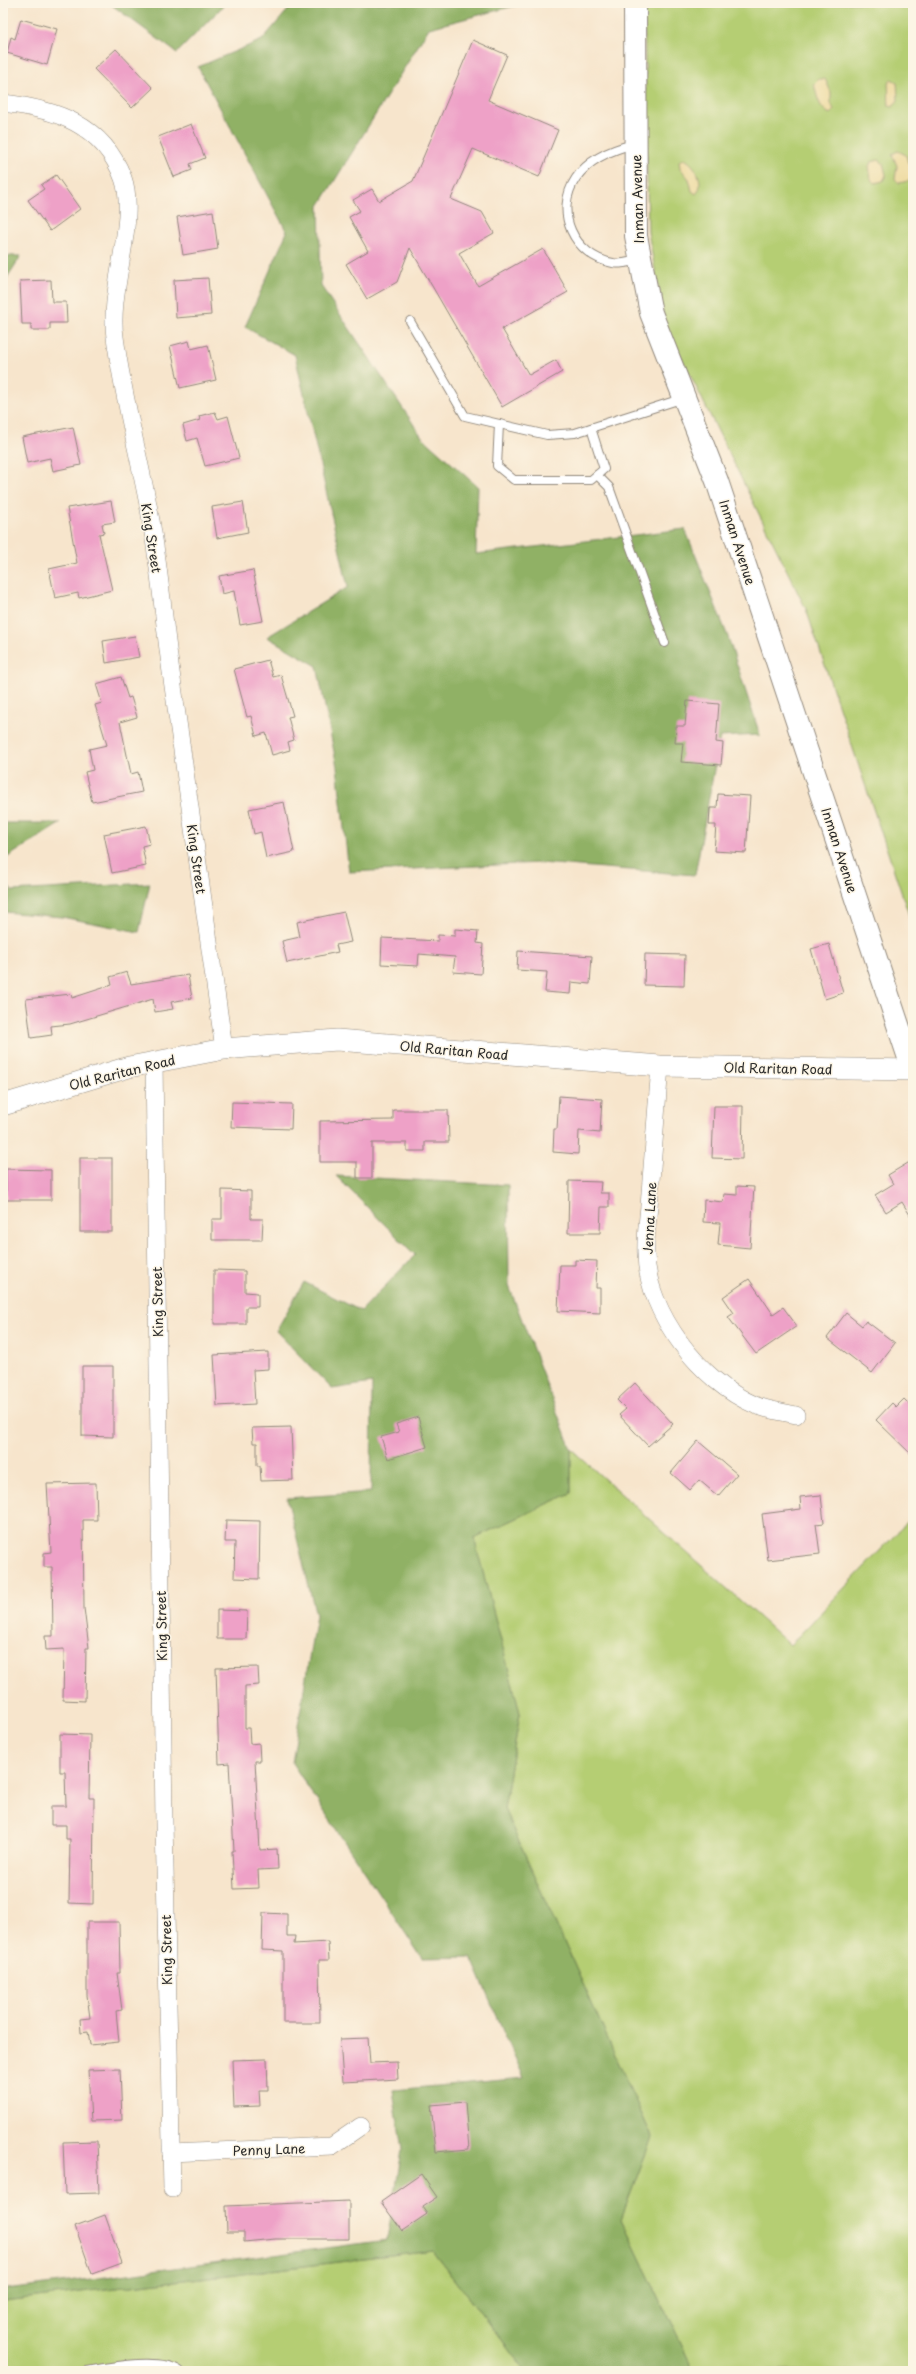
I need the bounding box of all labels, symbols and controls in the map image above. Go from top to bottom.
street label: Inman Avenue [626,154,648,244]
street label: Inman Avenue [715,497,761,587]
street label: King Street [137,502,167,574]
street label: Inman Avenue [817,805,863,895]
street label: King Street [183,823,211,895]
street label: Old Raritan Road [399,1036,509,1064]
street label: Old Raritan Road [67,1050,177,1094]
street label: Old Raritan Road [723,1058,833,1078]
street label: Jenna Lane [638,1181,660,1255]
street label: King Street [147,1267,167,1337]
street label: King Street [151,1591,171,1661]
street label: King Street [156,1915,176,1985]
street label: Penny Lane [232,2138,306,2160]

